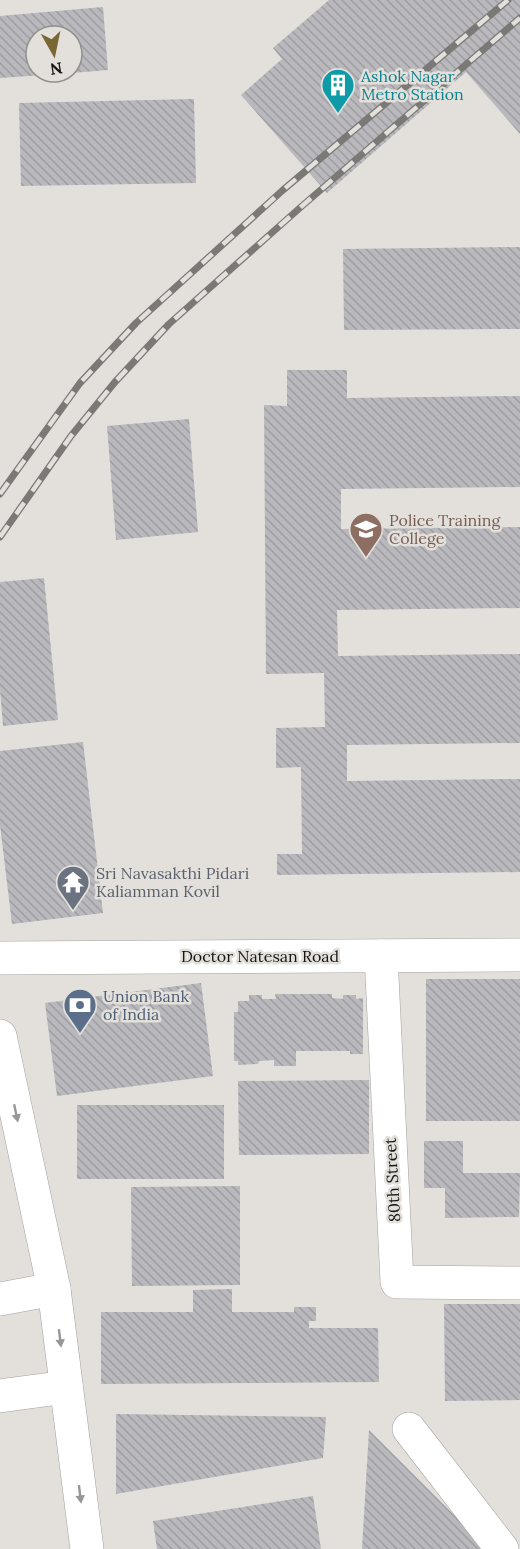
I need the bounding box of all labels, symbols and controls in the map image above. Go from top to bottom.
north arrow [24,24,84,84]
text: N [49,58,64,80]
place label: Ashok Nagar Metro Station [360,66,464,104]
building icon: Ashok Nagar Metro Station [320,67,356,114]
place label: Police Training College [389,510,502,548]
school or university icon: Police Training College [348,511,384,558]
place label: Sri Navasakthi Pidari Kaliamman Kovil [96,863,249,901]
temple icon: Sri Navasakthi Pidari Kaliamman Kovil [55,864,91,911]
street label: Doctor Natesan Road [181,946,340,966]
place label: Union Bank of India [103,986,189,1024]
bank icon: Union Bank of India [62,987,98,1034]
one-way arrow [12,1104,22,1123]
street label: 80th Street [380,1137,404,1223]
one-way arrow [55,1329,65,1348]
one-way arrow [75,1485,84,1504]

